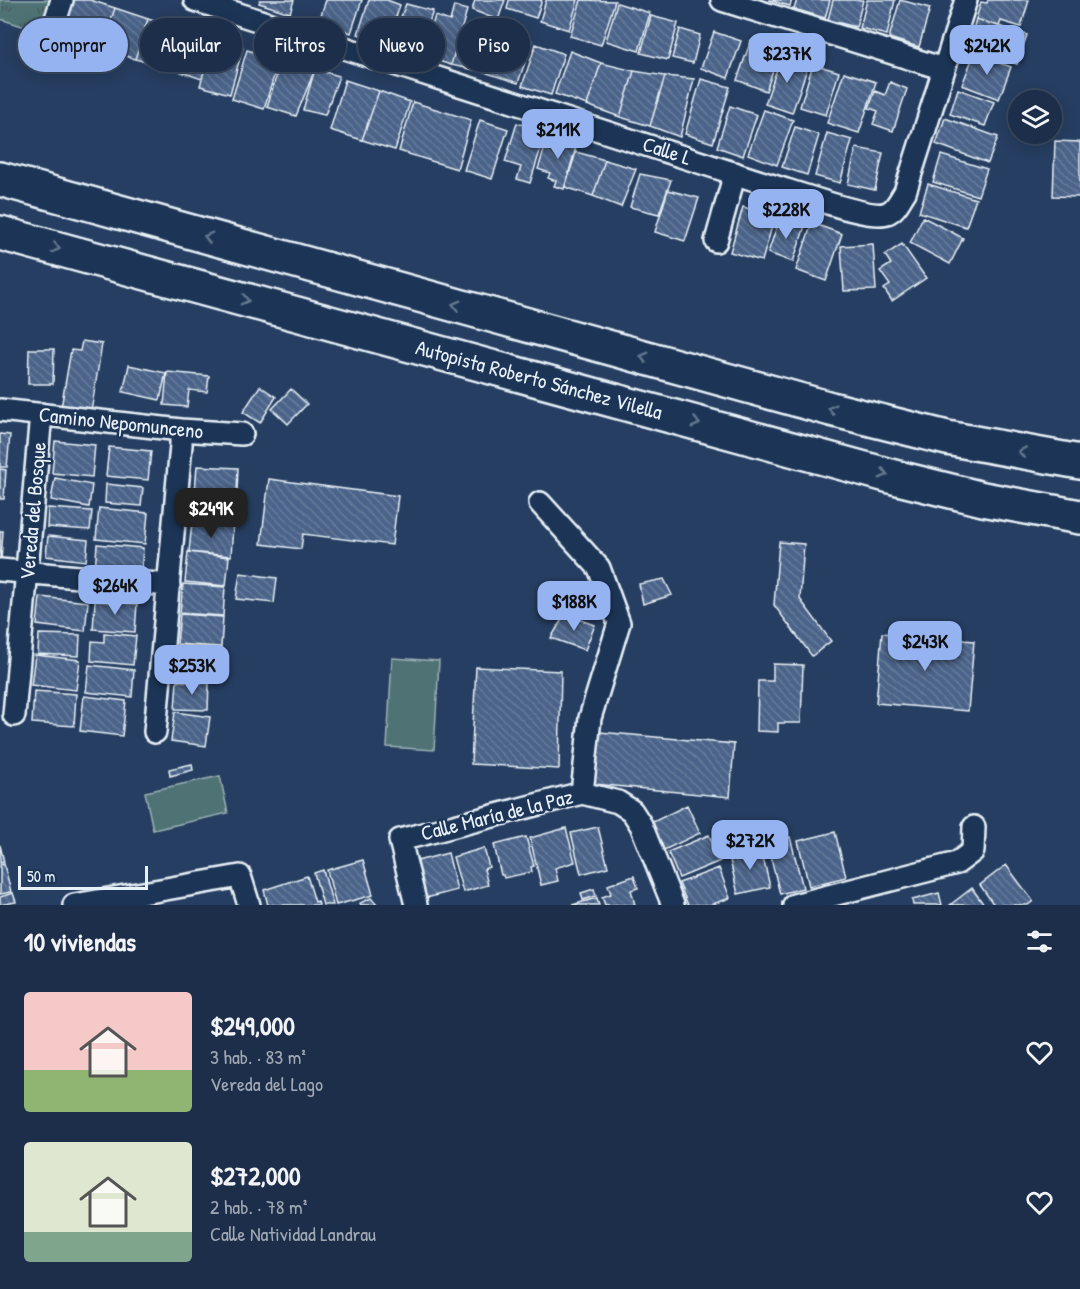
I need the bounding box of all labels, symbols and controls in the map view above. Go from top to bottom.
chip: Comprar [18,18,128,72]
chip: Alquilar [140,18,242,72]
chip: Filtros [254,18,346,72]
chip: Nuevo [358,18,445,72]
chip: Piso [457,18,530,72]
pin: $242K [945,25,1029,76]
text: $242K [964,31,1010,58]
pin: $237K [745,33,829,84]
text: $237K [763,39,811,66]
map controls [1008,90,1062,144]
button: layers [1008,90,1062,144]
pin: $211K [516,109,600,160]
text: $211K [536,115,580,142]
street label: Calle L [639,129,695,172]
pin: $228K [744,189,828,240]
text: $228K [762,195,810,222]
one-way arrow [203,232,214,244]
one-way arrow [51,241,61,253]
one-way arrow [239,292,249,305]
one-way arrow [451,300,462,312]
street label: Autopista Roberto Sánchez Vilella [413,333,666,426]
one-way arrow [639,352,650,364]
street label: Camino Nepomunceno [37,399,205,446]
one-way arrow [827,403,837,416]
one-way arrow [690,416,701,428]
street label: Vereda del Bosque [12,441,53,581]
one-way arrow [1018,446,1028,459]
one-way arrow [878,467,889,479]
pin: $249K [169,488,253,539]
text: $249K [189,494,233,521]
pin: $264K [73,565,157,616]
text: $264K [92,571,138,598]
pin: $188K [532,581,616,632]
text: $188K [551,587,597,614]
pin: $243K [883,621,967,672]
text: $243K [902,627,948,654]
pin: $253K [150,645,234,696]
text: $253K [168,651,216,678]
street label: Calle María de la Paz [418,782,576,847]
pin: $272K [708,820,792,871]
text: $272K [725,826,775,853]
scale bar [18,863,148,890]
text: 50 m [27,865,56,887]
text: 10 viviendas [24,924,136,959]
icon: filters [1023,925,1056,958]
text: $249,000 [210,1008,295,1043]
icon: home [72,1016,144,1088]
icon: heart [1023,1036,1056,1069]
text: 3 hab. · 83 m² [210,1043,306,1070]
text: Vereda del Lago [210,1070,323,1097]
text: $272,000 [210,1158,301,1193]
icon: home [72,1166,144,1238]
icon: heart [1023,1186,1056,1219]
text: 2 hab. · 78 m² [210,1193,307,1220]
text: Calle Natividad Landrau [210,1220,376,1247]

